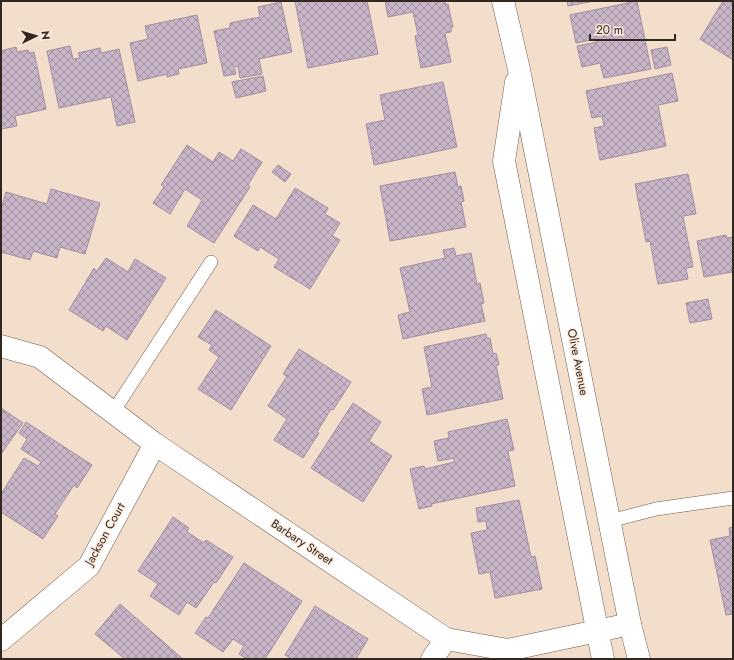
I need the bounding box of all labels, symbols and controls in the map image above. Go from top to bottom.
north arrow [16,16,56,56]
scale bar [590,16,675,42]
text: 20 m [596,21,623,39]
text: N [38,30,54,40]
street label: Olive Avenue [563,327,593,397]
street label: Jackson Court [79,499,130,570]
street label: Barbary Street [267,515,337,569]

